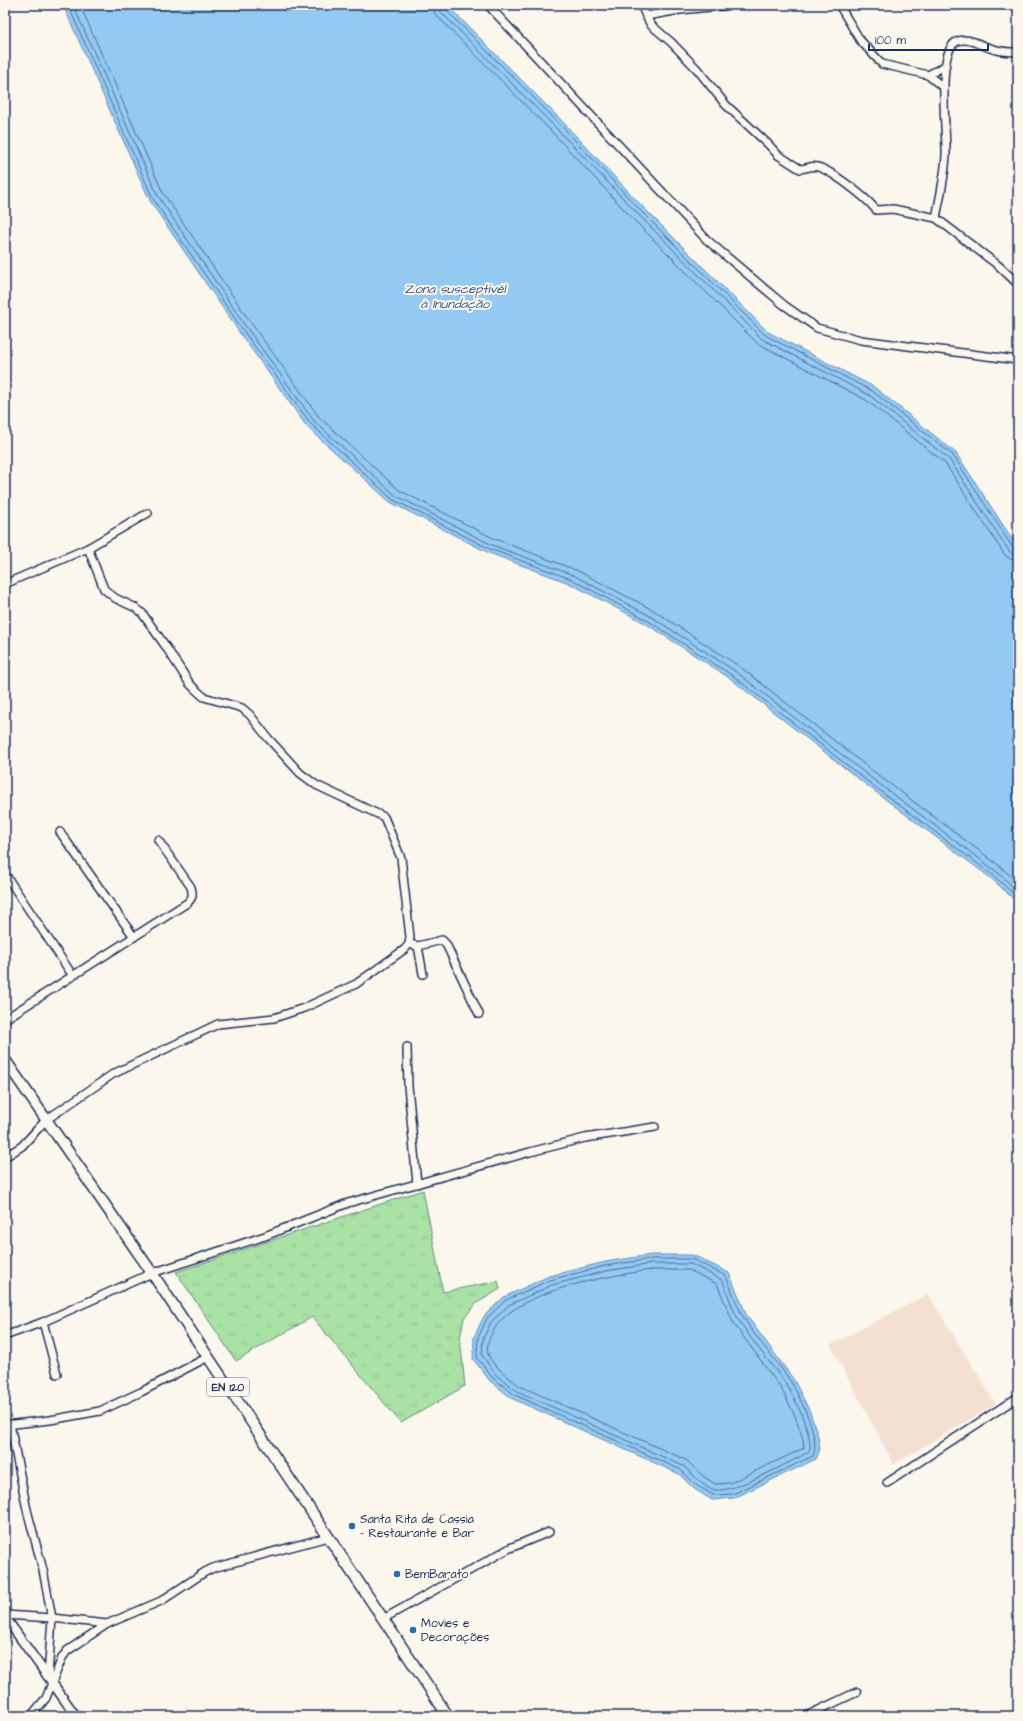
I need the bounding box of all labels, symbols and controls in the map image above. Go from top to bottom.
scale bar [869,26,988,52]
text: 100 m [875,32,906,49]
water label: Zona susceptivél à Inundação [404,280,507,313]
road number: EN 120 [207,1378,249,1396]
place label: Santa Rita de Cassia - Restaurante e Bar [360,1511,474,1542]
marker: Santa Rita de Cassia - Restaurante e Bar [347,1521,357,1531]
place label: BemBarato [405,1566,469,1583]
marker: BemBarato [392,1569,402,1579]
place label: Movies e Decorações [421,1615,489,1646]
marker: Movies e Decorações [408,1625,418,1635]

